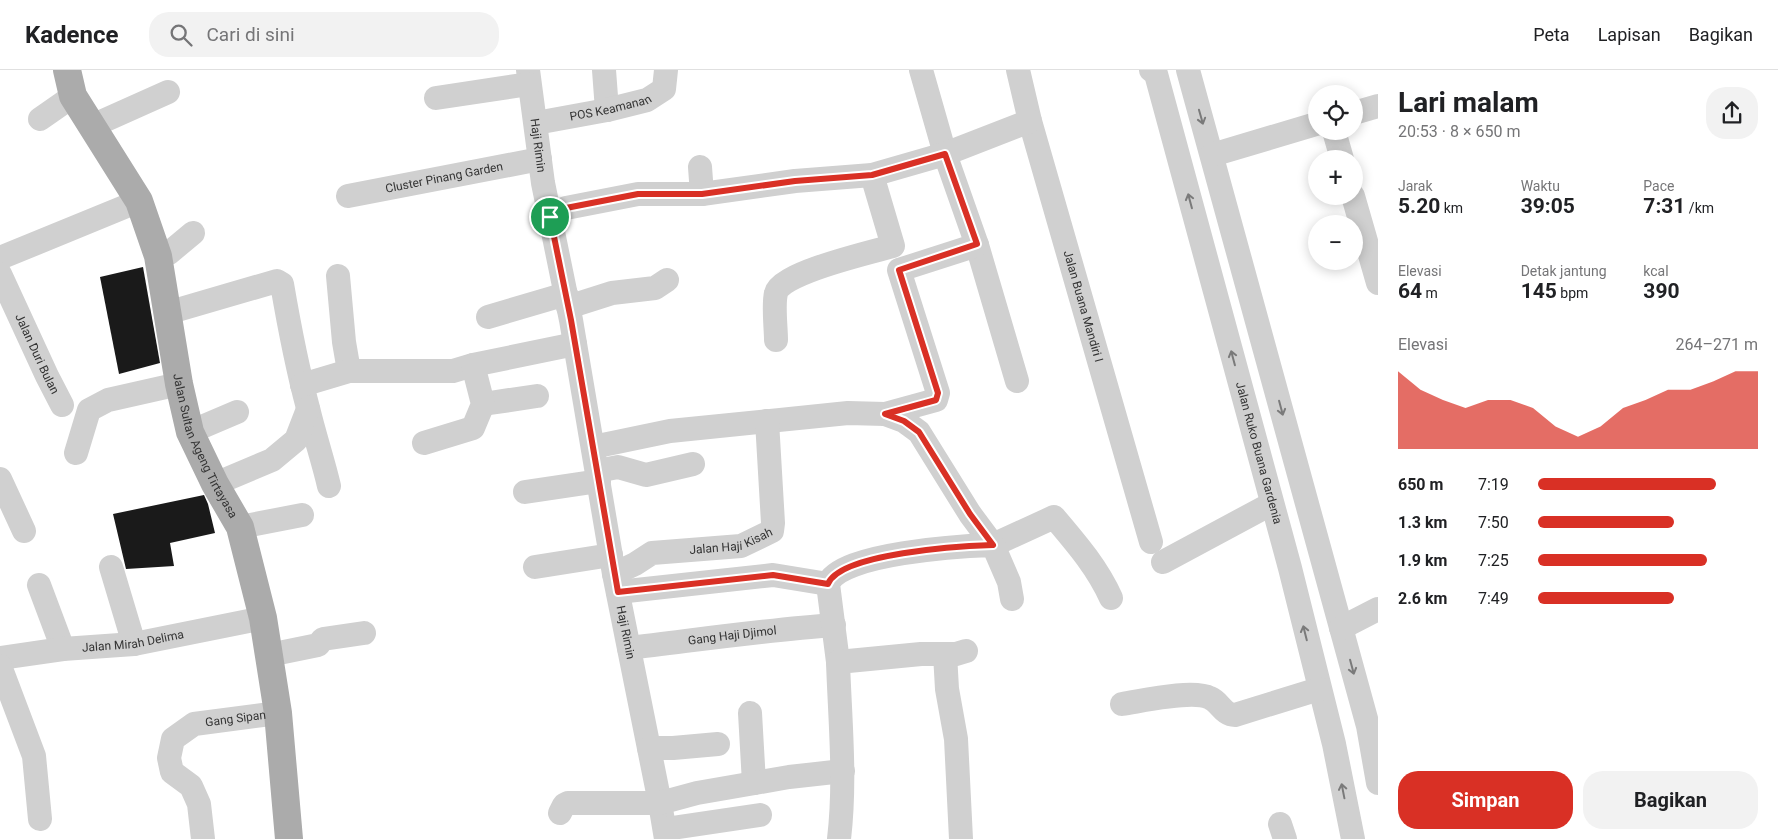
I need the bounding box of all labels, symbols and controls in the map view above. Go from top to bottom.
search box [149,12,499,57]
text: Kadence [25,21,119,49]
icon: search [167,21,195,49]
text: Cari di sini [207,23,295,46]
text: Peta [1533,24,1570,45]
text: Lapisan [1598,24,1661,45]
text: Bagikan [1689,24,1753,45]
map controls [1308,85,1363,270]
button: locate [1308,85,1363,140]
text: Lari malam [1398,86,1539,119]
button: share [1706,87,1758,139]
street label: POS Keamanan [569,92,654,124]
one-way arrow [1197,108,1206,124]
street label: Haji Rimin [527,118,549,173]
text: 20:53 · 8 × 650 m [1398,122,1520,141]
button: + [1308,150,1363,205]
street label: Cluster Pinang Garden [384,159,504,196]
text: Jarak [1398,178,1433,194]
text: Waktu [1521,178,1560,194]
text: Pace [1643,178,1674,194]
one-way arrow [1185,193,1195,209]
text: 5.20 [1398,194,1440,218]
text: 39:05 [1521,194,1575,218]
text: 7:31 [1643,194,1685,218]
pin [529,196,571,238]
text: km [1440,200,1463,216]
text: /km [1685,200,1714,216]
icon: arrive [536,203,564,231]
button: − [1308,215,1363,270]
street label: Jalan Buana Mandiri I [1061,249,1106,364]
text: Elevasi [1398,263,1442,279]
text: Detak jantung [1521,263,1607,279]
text: kcal [1643,263,1669,279]
text: 64 [1398,279,1422,303]
text: 145 [1521,279,1557,303]
text: 390 [1643,279,1679,303]
text: m [1422,285,1438,301]
text: bpm [1557,285,1588,301]
street label: Jalan Duri Bulan [12,312,62,396]
text: Elevasi [1398,335,1448,354]
text: 264–271 m [1676,335,1758,354]
one-way arrow [1227,350,1237,366]
street label: Jalan Sultan Ageng Tirtayasa [170,373,240,521]
street label: Jalan Ruko Buana Gardenia [1233,380,1285,526]
one-way arrow [1277,400,1287,416]
text: 650 m [1398,475,1443,494]
text: 7:19 [1478,475,1509,494]
text: 1.3 km [1398,513,1447,532]
text: 7:50 [1478,513,1509,532]
street label: Jalan Haji Kisah [689,525,775,557]
text: 1.9 km [1398,551,1447,570]
text: 7:25 [1478,551,1509,570]
text: 2.6 km [1398,589,1447,608]
text: 7:49 [1478,589,1509,608]
street label: Haji Rimin [614,604,638,660]
street label: Gang Haji Djimol [687,623,777,648]
one-way arrow [1300,626,1309,642]
street label: Jalan Mirah Delima [81,627,185,655]
one-way arrow [1347,658,1357,674]
street label: Gang Sipan [204,708,267,729]
button: Simpan [1398,771,1573,829]
button: Bagikan [1583,771,1758,829]
one-way arrow [1338,784,1347,800]

